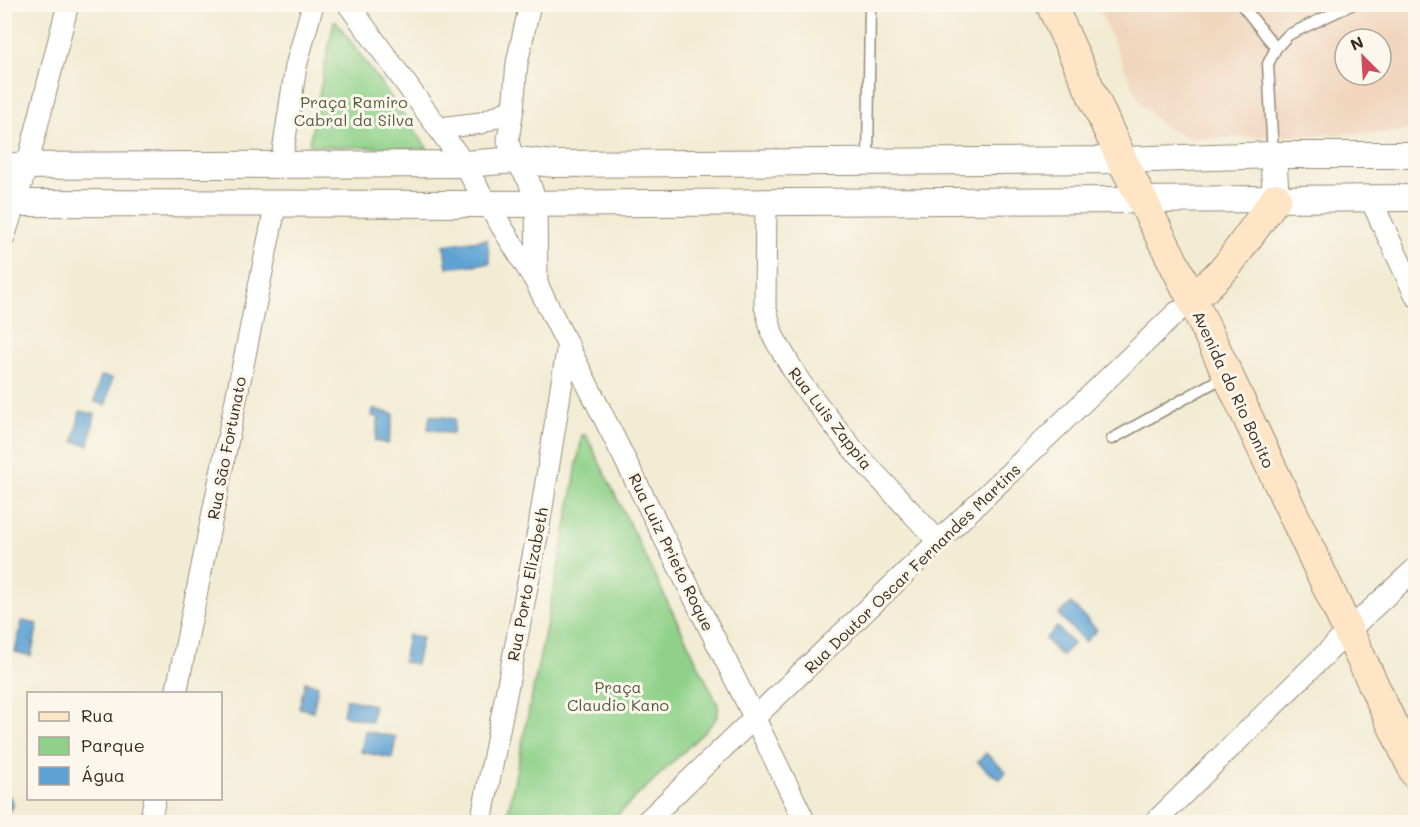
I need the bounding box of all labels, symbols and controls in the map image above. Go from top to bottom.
north arrow [1333,27,1393,87]
text: N [1347,31,1367,55]
park label: Praça Ramiro Cabral da Silva [294,91,414,130]
street label: Avenida do Rio Bonito [1188,307,1280,471]
street label: Rua Luis Zappia [784,363,878,474]
street label: Rua São Fortunato [202,375,250,521]
street label: Rua Doutor Oscar Fernandes Martins [799,459,1025,677]
street label: Rua Luiz Prieto Roque [625,470,719,634]
street label: Rua Porto Elizabeth [502,505,552,663]
park label: Praça Claudio Kano [567,676,669,715]
legend [27,692,222,800]
text: Rua [81,703,114,727]
text: Parque [81,733,145,757]
text: Água [81,763,125,787]

